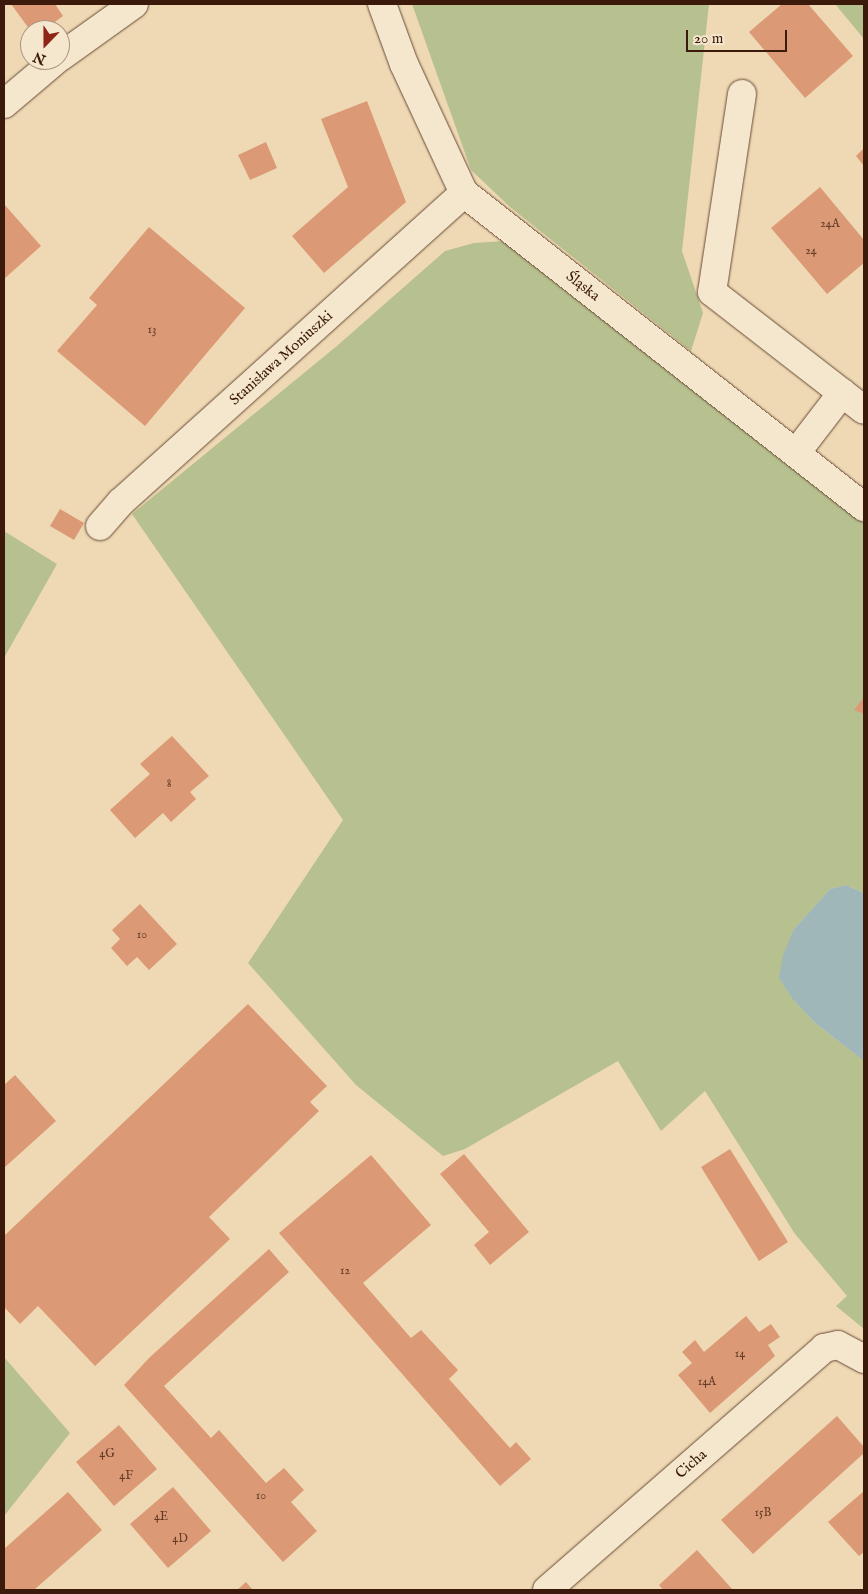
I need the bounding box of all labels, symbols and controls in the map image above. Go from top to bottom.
north arrow [20,20,70,70]
scale bar [688,20,789,52]
text: 20 m [694,29,723,48]
text: N [31,47,49,69]
house number: 24A [820,217,840,231]
house number: 24 [805,244,817,258]
street label: Śląska [562,267,604,305]
street label: Stanisława Moniuszki [226,307,336,409]
house number: 13 [148,323,156,337]
house number: 8 [167,777,171,791]
house number: 10 [137,928,147,942]
house number: 12 [340,1264,350,1278]
house number: 14 [735,1347,745,1361]
house number: 14A [698,1375,716,1389]
street label: Cicha [672,1446,710,1482]
house number: 4G [99,1447,115,1461]
house number: 4F [119,1469,133,1483]
house number: 10 [256,1489,266,1503]
house number: 15B [755,1506,771,1520]
house number: 4E [154,1510,168,1524]
house number: 4D [172,1532,188,1546]

